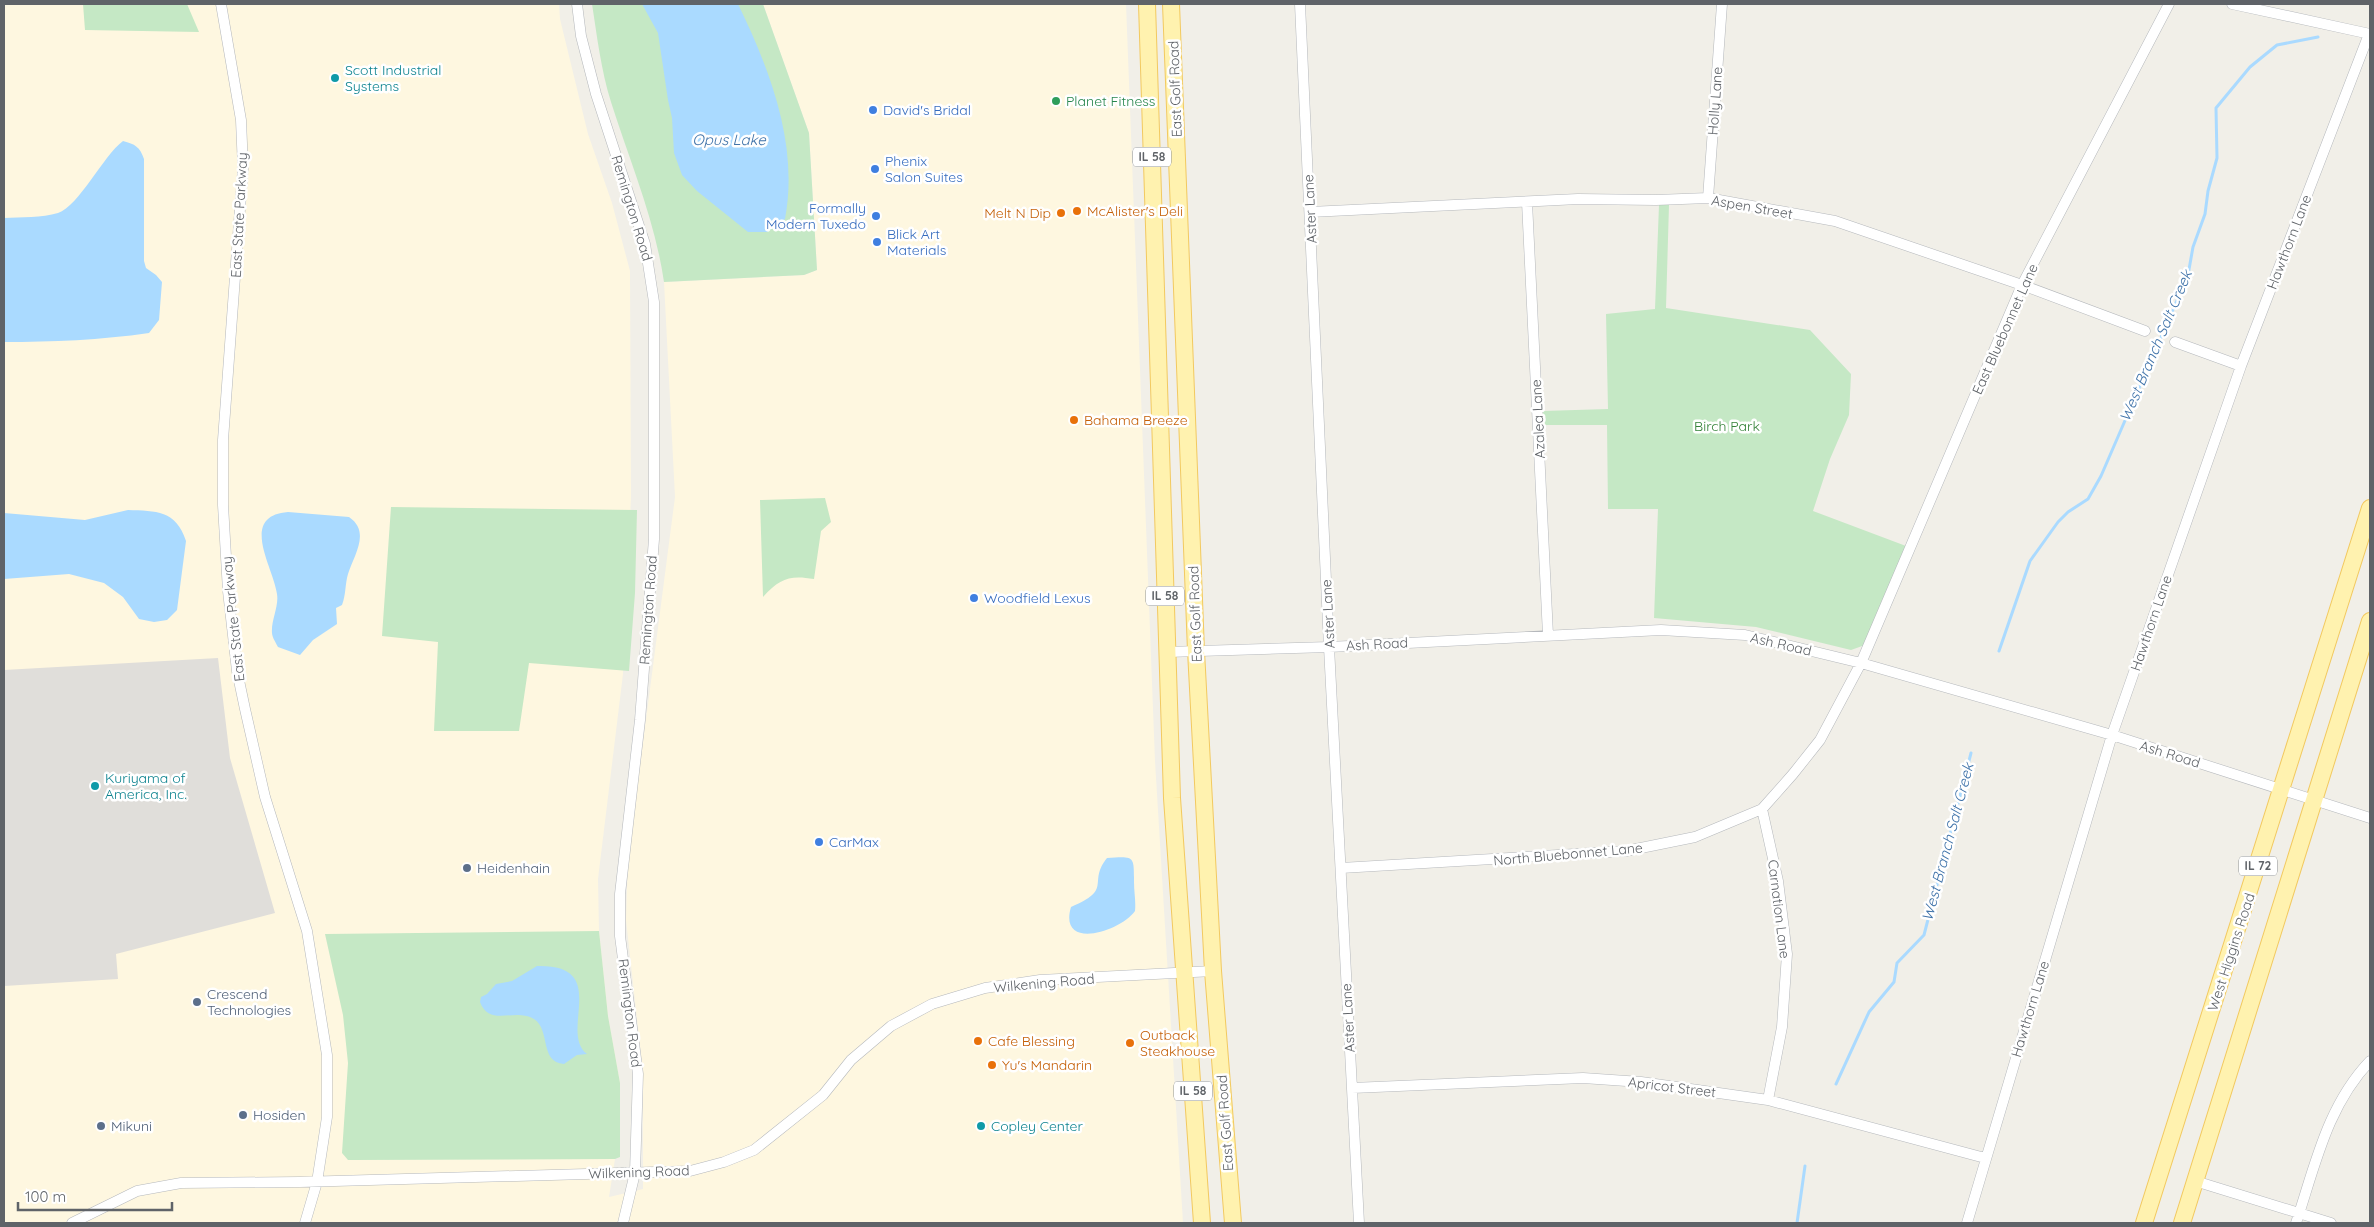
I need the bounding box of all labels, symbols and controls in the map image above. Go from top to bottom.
street label: East Golf Road [1164,40,1186,138]
place label: Scott Industrial Systems [345,61,442,95]
street label: Holly Lane [1704,66,1726,136]
marker: Scott Industrial Systems [329,72,341,84]
place label: Planet Fitness [1066,92,1155,110]
marker: Planet Fitness [1050,95,1062,107]
place label: David's Bridal [883,101,971,119]
marker: David's Bridal [867,104,879,116]
water label: Opus Lake [692,130,766,149]
road number: IL 58 [1133,148,1171,166]
street label: East State Parkway [227,152,251,278]
place label: Phenix Salon Suites [885,152,963,186]
street label: Remington Road [607,153,657,263]
marker: Phenix Salon Suites [869,163,881,175]
street label: Aster Lane [1299,174,1321,244]
street label: Aspen Street [1710,191,1794,223]
street label: Hawthorn Lane [2263,192,2315,292]
place label: Formally Modern Tuxedo [766,199,866,233]
place label: McAlister's Deli [1087,202,1183,220]
place label: Melt N Dip [984,204,1051,222]
marker: McAlister's Deli [1071,205,1083,217]
marker: Melt N Dip [1055,207,1067,219]
marker: Formally Modern Tuxedo [870,210,882,222]
place label: Blick Art Materials [887,225,946,259]
marker: Blick Art Materials [871,236,883,248]
street label: East Bluebonnet Lane [1968,261,2042,397]
water label: West Branch Salt Creek [2115,265,2197,424]
street label: Azalea Lane [1527,379,1549,459]
place label: Bahama Breeze [1084,411,1188,429]
marker: Bahama Breeze [1068,414,1080,426]
park label: Birch Park [1694,417,1760,435]
street label: Remington Road [635,555,661,665]
street label: East State Parkway [217,556,249,682]
street label: East Golf Road [1184,565,1206,663]
street label: Hawthorn Lane [2126,573,2176,673]
street label: Aster Lane [1317,579,1339,649]
road number: IL 58 [1146,586,1184,606]
place label: Woodfield Lexus [984,589,1091,607]
marker: Woodfield Lexus [968,592,980,604]
street label: Ash Road [1749,628,1813,660]
street label: Ash Road [1346,633,1408,655]
street label: Ash Road [2138,736,2202,772]
water label: West Branch Salt Creek [1917,759,1978,923]
place label: Kuriyama of America, Inc. [105,769,187,803]
marker: Kuriyama of America, Inc. [89,780,101,792]
place label: CarMax [829,833,879,851]
marker: CarMax [813,836,825,848]
street label: North Bluebonnet Lane [1492,838,1644,870]
road number: IL 72 [2239,856,2277,876]
street label: Carnation Lane [1764,858,1794,960]
place label: Heidenhain [477,859,550,877]
marker: Heidenhain [461,862,473,874]
street label: West Higgins Road [2203,891,2259,1013]
street label: Remington Road [614,958,646,1068]
street label: Hawthorn Lane [2007,958,2053,1059]
street label: Wilkening Road [993,970,1095,996]
street label: Aster Lane [1337,983,1359,1053]
place label: Crescend Technologies [207,985,291,1019]
marker: Crescend Technologies [191,996,203,1008]
place label: Outback Steakhouse [1140,1026,1215,1060]
place label: Cafe Blessing [988,1032,1075,1050]
marker: Cafe Blessing [972,1035,984,1047]
marker: Outback Steakhouse [1124,1037,1136,1049]
place label: Yu's Mandarin [1002,1056,1092,1074]
marker: Yu's Mandarin [986,1059,998,1071]
street label: Apricot Street [1627,1073,1717,1101]
street label: East Golf Road [1213,1074,1237,1172]
road number: IL 58 [1174,1082,1212,1100]
place label: Hosiden [253,1106,306,1124]
marker: Hosiden [237,1109,249,1121]
place label: Mikuni [111,1117,152,1135]
place label: Copley Center [991,1117,1084,1135]
marker: Mikuni [95,1120,107,1132]
marker: Copley Center [975,1120,987,1132]
street label: Wilkening Road [588,1161,690,1183]
scale bar [18,1180,171,1212]
text: 100 m [25,1187,66,1206]

